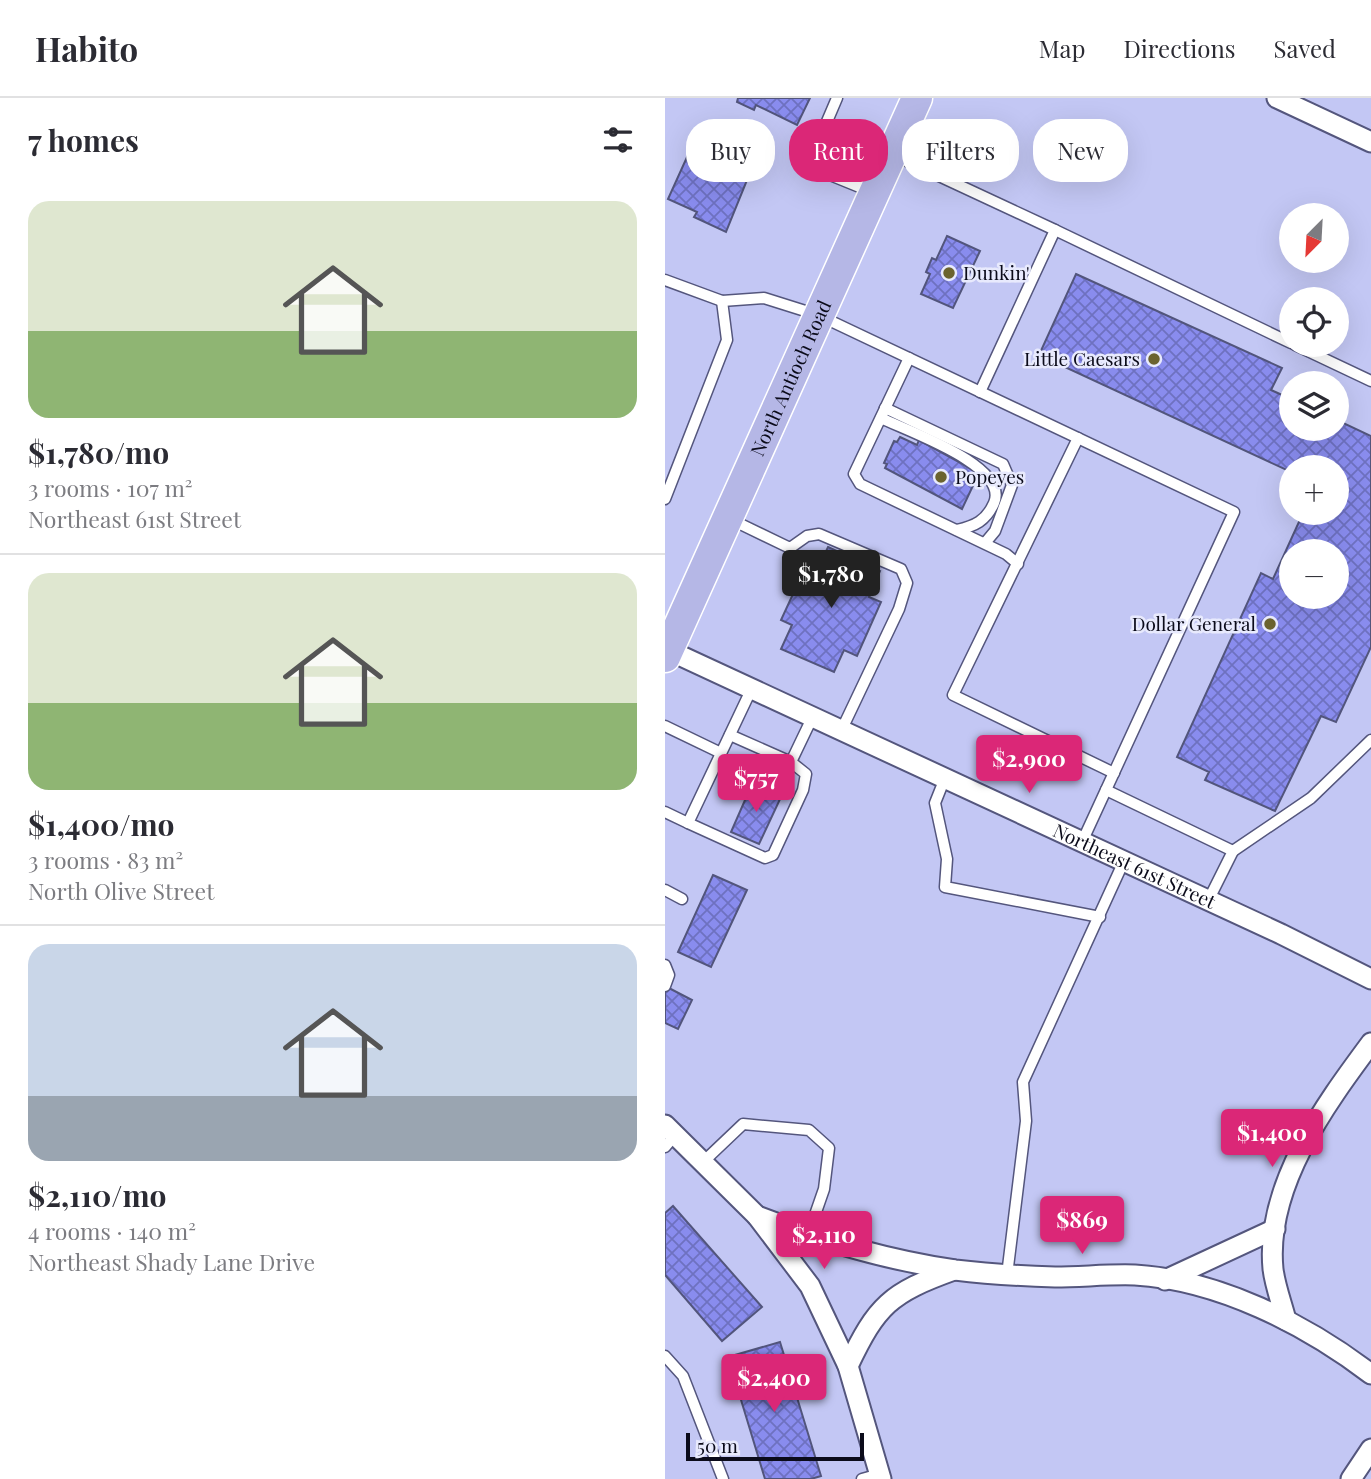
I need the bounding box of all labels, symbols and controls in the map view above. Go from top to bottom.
text: Habito [35,26,138,70]
text: Map [1039,32,1085,64]
text: Directions [1123,32,1236,64]
text: Saved [1274,32,1336,64]
chip: Buy [686,119,775,182]
chip: Rent [789,119,888,182]
chip: Filters [902,119,1019,182]
chip: New [1033,119,1128,182]
text: 7 homes [28,120,139,160]
icon: filters [599,121,637,159]
north arrow [1279,203,1349,273]
map controls [1279,203,1349,609]
icon: home [270,247,396,373]
place label: Dunkin' [963,259,1030,285]
marker: Dunkin' [941,265,957,281]
button: locate [1279,287,1349,357]
street label: North Antioch Road [743,295,836,460]
place label: Little Caesars [1024,345,1140,371]
marker: Little Caesars [1146,351,1162,367]
button: layers [1279,371,1349,441]
text: $1,780/mo [28,432,169,472]
button: + [1279,455,1349,525]
place label: Popeyes [955,463,1024,489]
marker: Popeyes [933,469,949,485]
text: 3 rooms · 107 m² [28,472,193,503]
text: Northeast 61st Street [28,503,241,534]
button: − [1279,539,1349,609]
pin: $1,780 [774,550,888,610]
text: $1,780 [798,557,864,588]
place label: Dollar General [1132,610,1257,636]
marker: Dollar General [1262,616,1278,632]
icon: home [270,619,396,745]
pin: $2,900 [972,736,1086,795]
text: $2,900 [992,742,1066,773]
pin: $757 [715,754,797,814]
text: $757 [734,761,778,792]
text: $1,400/mo [28,804,175,844]
street label: Northeast 61st Street [1049,816,1220,914]
text: 3 rooms · 83 m² [28,844,183,875]
text: North Olive Street [28,875,214,906]
icon: home [270,990,396,1116]
pin: $1,400 [1215,1110,1329,1169]
text: $1,400 [1237,1116,1307,1147]
text: $2,110/mo [28,1175,167,1215]
pin: $869 [1041,1196,1123,1256]
text: $869 [1056,1203,1108,1234]
pin: $2,110 [767,1212,881,1271]
text: 4 rooms · 140 m² [28,1215,196,1246]
text: $2,110 [792,1218,856,1249]
text: Northeast Shady Lane Drive [28,1246,315,1277]
pin: $2,400 [717,1354,831,1414]
text: $2,400 [737,1361,811,1392]
scale bar [686,1430,865,1462]
text: 50 m [697,1432,738,1458]

